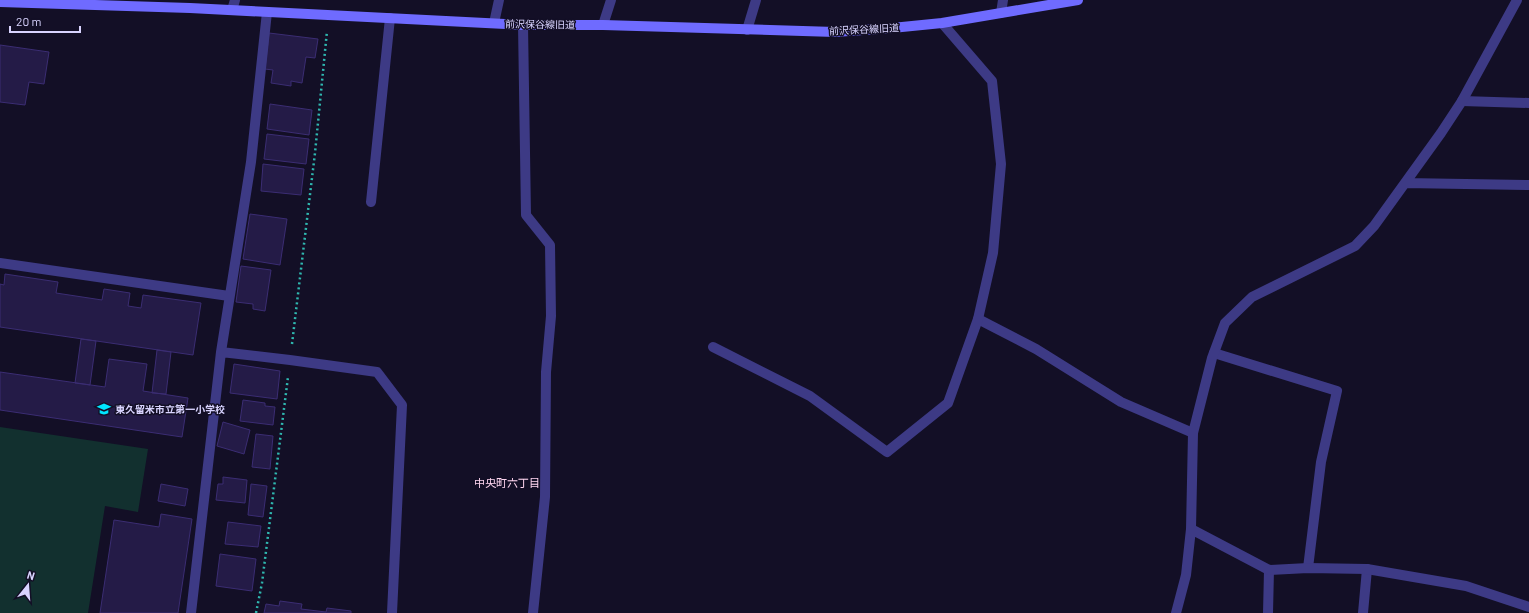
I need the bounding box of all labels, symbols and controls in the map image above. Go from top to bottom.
scale bar [10,8,80,34]
text: 20 m [16,14,42,28]
street label: 前沢保谷線旧道 [505,17,575,31]
street label: 前沢保谷線旧道 [829,21,899,37]
school or university icon: 東久留米市立第一小学校 [96,401,112,417]
place label: 東久留米市立第一小学校 [115,403,225,415]
district label: 中央町六丁目 [474,476,540,489]
north arrow [8,565,48,605]
text: N [26,568,36,582]

